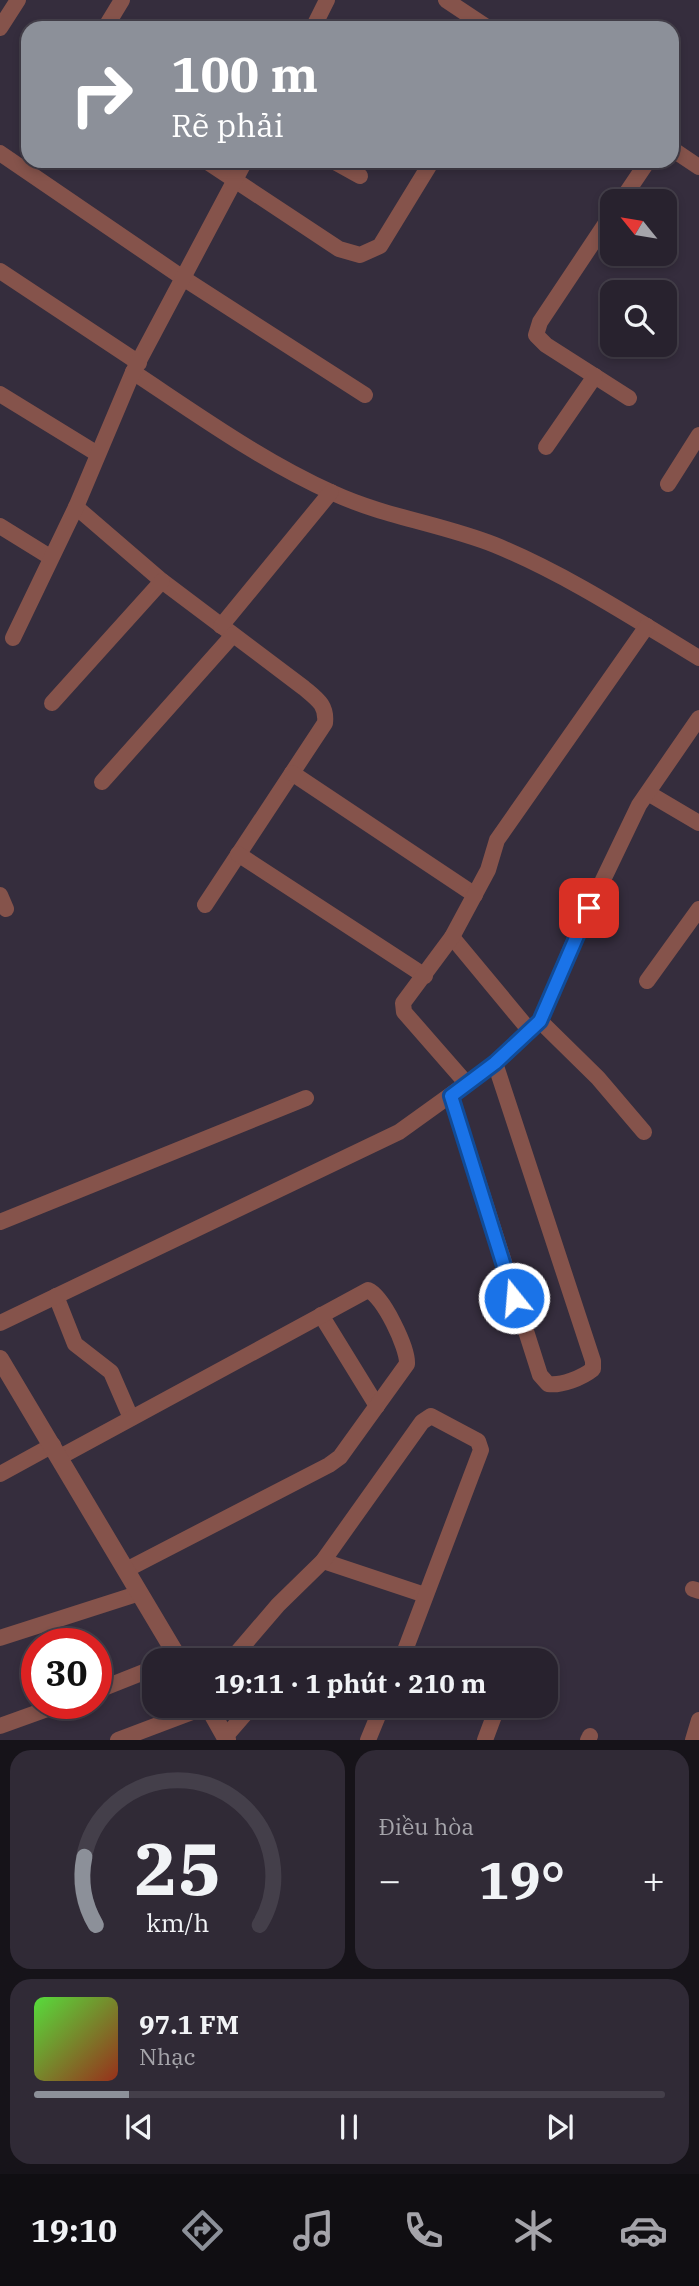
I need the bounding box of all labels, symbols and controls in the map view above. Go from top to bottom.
text: 100 m [171,42,318,105]
icon: right [56,49,147,140]
text: Rẽ phải [171,104,284,146]
north arrow [600,189,677,266]
map controls [600,189,677,357]
button: search [600,280,677,357]
pin [559,878,619,938]
icon: arrive [570,889,608,927]
position arrow [477,1261,551,1335]
speed limit sign: 30 [21,1628,112,1719]
text: 19:11 · 1 phút · 210 m [214,1666,486,1700]
text: Điều hòa [379,1811,474,1841]
text: 25 [134,1821,221,1916]
text: 19° [478,1846,565,1913]
text: − [379,1855,401,1904]
text: + [642,1855,665,1904]
text: km/h [146,1906,209,1939]
text: 97.1 FM [139,2007,239,2041]
text: Nhạc [139,2041,196,2071]
icon: previous [120,2108,158,2146]
icon: pause [330,2108,368,2146]
icon: next [541,2108,579,2146]
icon: directions [178,2206,227,2255]
icon: music [289,2206,338,2255]
icon: phone [399,2206,448,2255]
icon: climate [509,2206,558,2255]
icon: car [619,2206,668,2255]
text: 19:10 [31,2209,117,2251]

